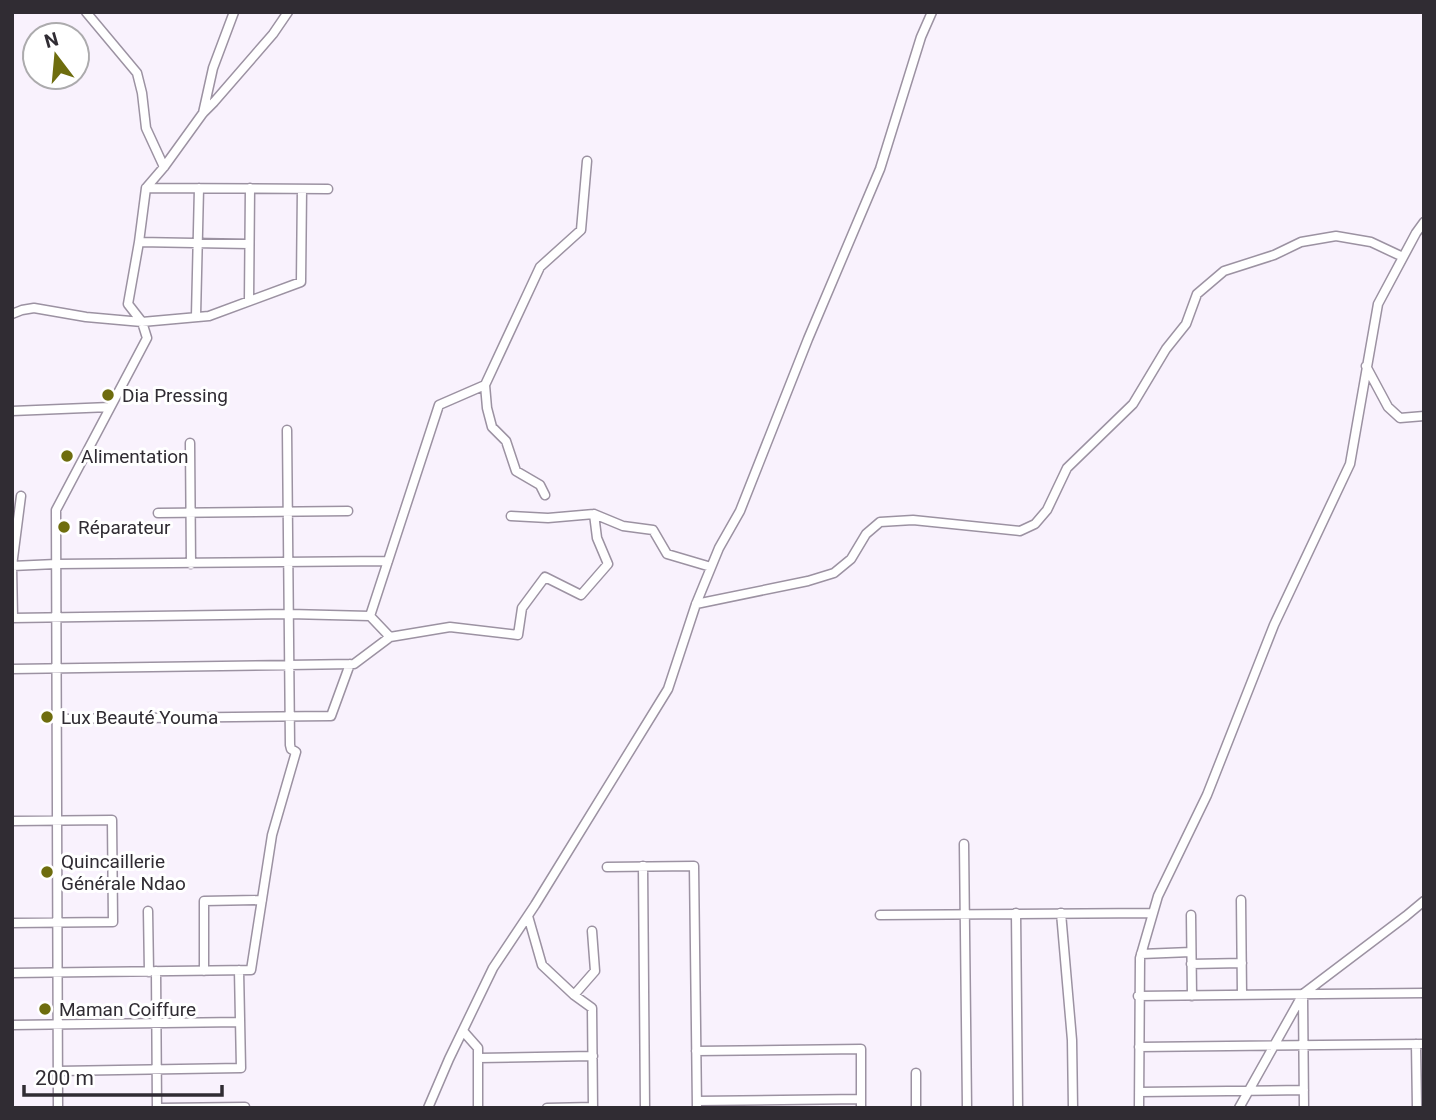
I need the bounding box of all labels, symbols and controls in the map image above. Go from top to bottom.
north arrow [21,21,91,91]
text: N [42,27,61,53]
place label: Dia Pressing [122,384,228,407]
marker: Dia Pressing [100,387,116,403]
place label: Alimentation [81,445,189,468]
marker: Alimentation [59,448,75,464]
place label: Réparateur [78,516,171,539]
marker: Réparateur [56,519,72,535]
place label: Lux Beauté Youma [61,706,218,729]
marker: Lux Beauté Youma [39,709,55,725]
place label: Quincaillerie Générale Ndao [61,850,186,895]
marker: Quincaillerie Générale Ndao [39,864,55,880]
place label: Maman Coiffure [59,998,196,1021]
marker: Maman Coiffure [37,1001,53,1017]
scale bar [24,1054,222,1098]
text: 200 m [35,1066,94,1090]

